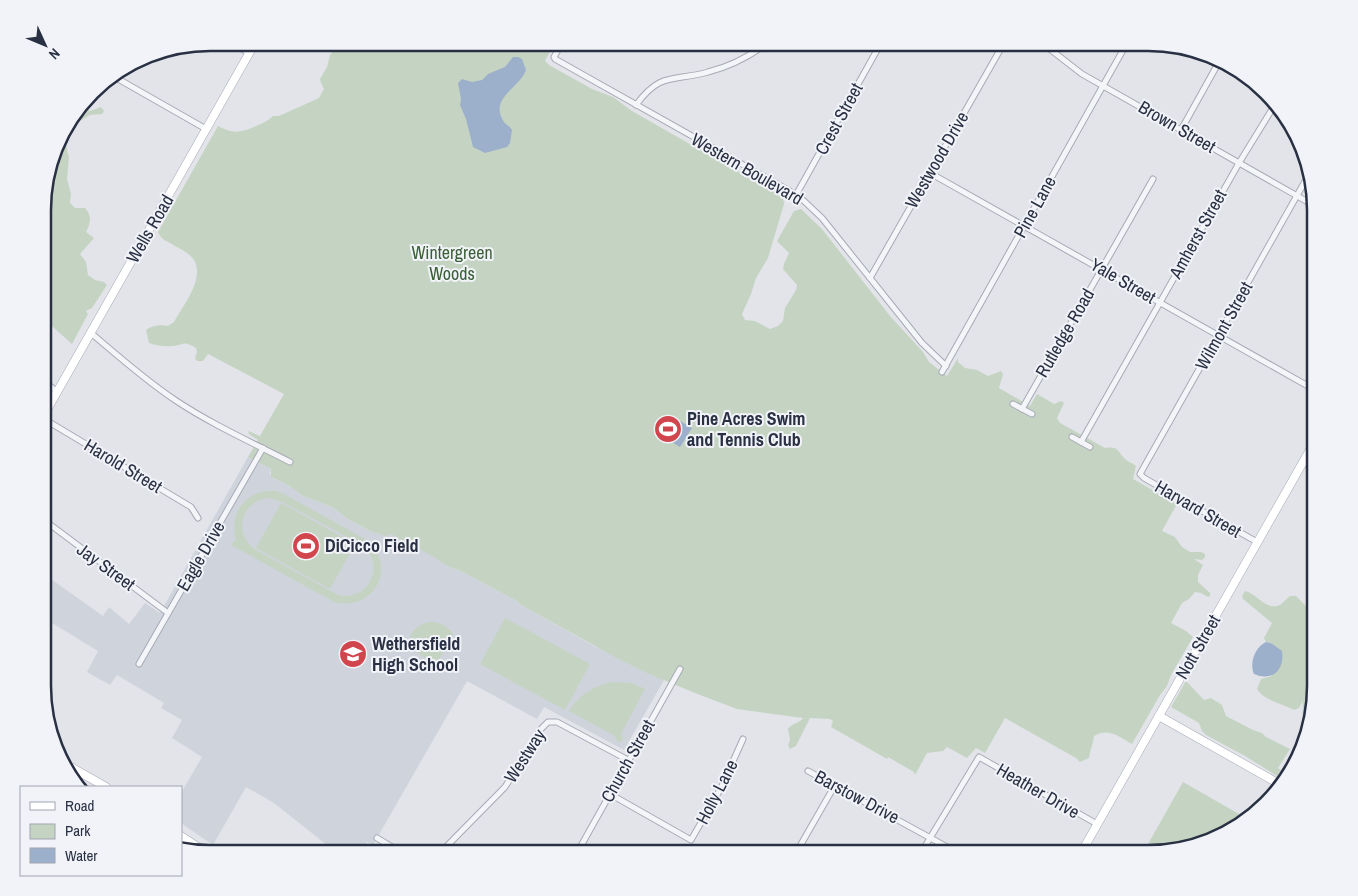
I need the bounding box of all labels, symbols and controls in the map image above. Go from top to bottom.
north arrow [20,20,70,70]
text: N [45,45,64,63]
street label: Crest Street [809,78,869,159]
street label: Brown Street [1134,94,1220,159]
street label: Westwood Drive [899,107,974,213]
street label: Western Boulevard [687,126,808,211]
street label: Pine Lane [1007,171,1062,242]
street label: Amherst Street [1162,185,1232,284]
street label: Wells Road [120,190,179,268]
park label: Wintergreen Woods [411,240,493,286]
street label: Yale Street [1086,252,1161,309]
street label: Wilmont Street [1189,277,1258,375]
street label: Rutledge Road [1029,284,1100,382]
place label: Pine Acres Swim and Tennis Club [687,406,805,452]
sports icon: Pine Acres Swim and Tennis Club [653,414,683,444]
street label: Harold Street [80,432,167,499]
street label: Harvard Street [1150,474,1246,543]
street label: Eagle Drive [170,516,231,595]
sports icon: DiCicco Field [291,531,321,561]
place label: DiCicco Field [325,533,419,558]
street label: Jay Street [72,537,141,596]
street label: Nott Street [1169,610,1226,684]
place label: Wethersfield High School [372,631,460,677]
school or university icon: Wethersfield High School [338,639,368,669]
street label: Church Street [595,715,661,807]
street label: Westway [498,723,552,788]
street label: Holly Lane [690,755,744,829]
street label: Heather Drive [992,757,1084,824]
street label: Barstow Drive [810,764,904,829]
legend [20,786,182,876]
text: Road [65,795,94,816]
text: Park [65,820,91,841]
text: Water [65,845,97,866]

